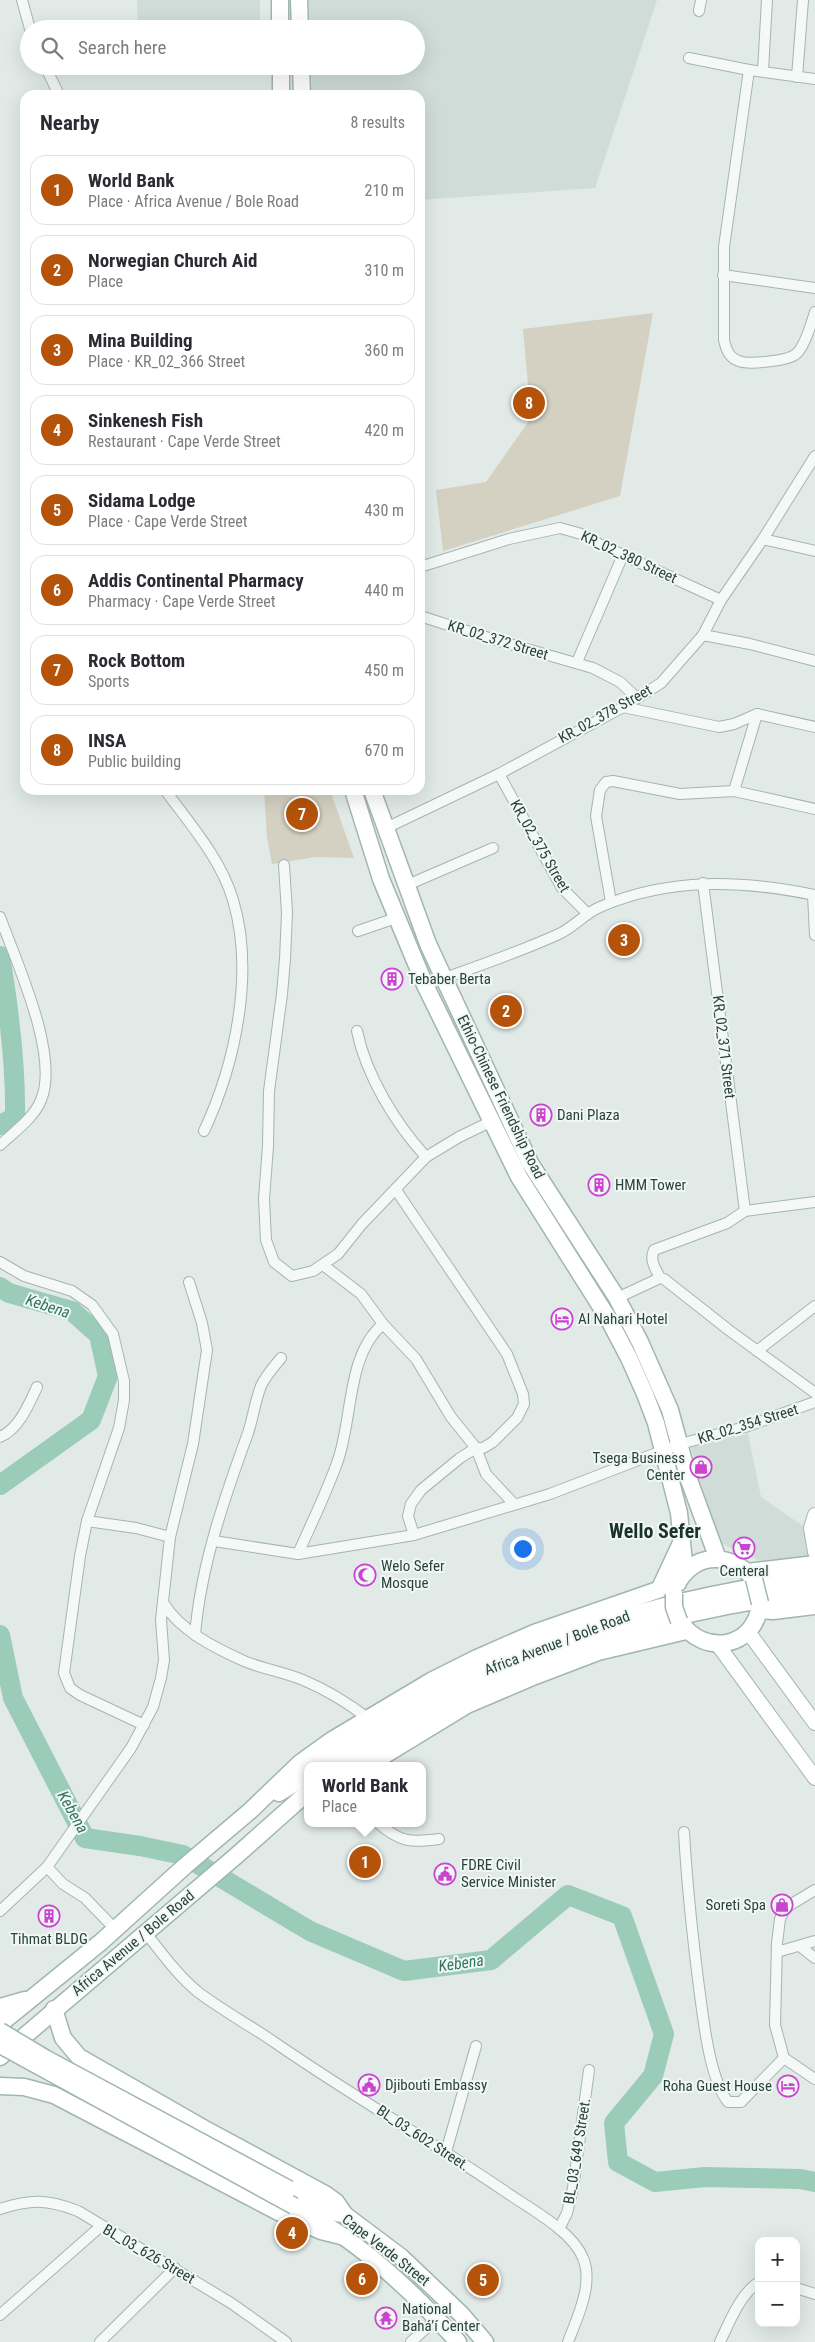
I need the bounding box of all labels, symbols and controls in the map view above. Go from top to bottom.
search box [20,20,425,75]
icon: search [38,34,66,62]
text: Search here [78,36,166,59]
text: Nearby [40,111,99,135]
text: 8 results [350,113,405,132]
text: World Bank [88,169,174,192]
text: 1 [53,181,61,200]
text: 210 m [365,181,404,200]
text: Place · Africa Avenue / Bole Road [88,192,299,211]
text: Norwegian Church Aid [88,249,257,272]
text: 2 [53,261,61,280]
text: 310 m [365,261,404,280]
text: Place [88,272,123,291]
text: Mina Building [88,329,193,352]
text: 3 [53,341,61,360]
text: 360 m [365,341,404,360]
text: Place · KR_02_366 Street [88,352,245,371]
pin: 8 [513,384,545,422]
text: Sinkenesh Fish [88,409,203,432]
text: 4 [53,421,61,440]
text: 420 m [365,421,404,440]
text: Restaurant · Cape Verde Street [88,432,281,451]
text: Sidama Lodge [88,489,195,512]
text: 5 [53,501,61,520]
text: 430 m [365,501,404,520]
text: Place · Cape Verde Street [88,512,248,531]
street label: KR_02_380 Street [578,527,680,587]
text: Addis Continental Pharmacy [88,569,304,592]
text: 6 [53,581,61,600]
text: 440 m [365,581,404,600]
text: Pharmacy · Cape Verde Street [88,592,275,611]
street label: KR_02_372 Street [446,616,550,664]
text: Rock Bottom [88,649,185,672]
text: 7 [53,661,61,680]
text: 450 m [365,661,404,680]
text: Sports [88,672,130,691]
street label: KR_02_378 Street [555,681,655,747]
text: INSA [88,729,126,752]
text: 8 [53,741,61,760]
text: 670 m [365,741,404,760]
text: Public building [88,752,181,771]
pin: 7 [286,795,318,833]
street label: KR_02_375 Street [506,797,574,895]
pin: 3 [608,921,640,959]
building icon: Tebaber Berta [380,967,404,991]
place label: Tebaber Berta [408,970,491,988]
pin: 2 [490,992,522,1030]
street label: KR_02_371 Street [709,994,739,1100]
street label: Ethio-Chinese Friendship Road [453,1012,549,1182]
building icon: Dani Plaza [529,1103,553,1127]
place label: Dani Plaza [557,1106,620,1124]
building icon: HMM Tower [587,1173,611,1197]
place label: HMM Tower [615,1176,687,1194]
water label: Kebena [23,1290,73,1322]
hotel icon: Al Nahari Hotel [550,1307,574,1331]
place label: Al Nahari Hotel [578,1310,668,1328]
street label: KR_02_354 Street [696,1400,800,1448]
place label: Tsega Business Center [592,1449,685,1484]
shop icon: Tsega Business Center [689,1455,713,1479]
district label: Wello Sefer [609,1519,701,1543]
your location [510,1536,536,1562]
supermarket icon: Centeral [732,1536,756,1560]
place label: Welo Sefer Mosque [381,1557,445,1592]
place label: Centeral [719,1562,769,1580]
mosque icon: Welo Sefer Mosque [353,1563,377,1587]
street label: Africa Avenue / Bole Road [482,1607,632,1679]
popup [304,1762,426,1827]
text: World Bank [322,1774,408,1797]
water label: Kebena [53,1788,93,1836]
text: Place [322,1797,357,1816]
pin: 1 [349,1843,381,1881]
place label: FDRE Civil Service Minister [461,1856,557,1891]
public building icon: FDRE Civil Service Minister [433,1862,457,1886]
street label: Africa Avenue / Bole Road [68,1886,198,2000]
shop icon: Soreti Spa [770,1893,794,1917]
place label: Soreti Spa [706,1896,766,1914]
building icon: Tihmat BLDG [37,1904,61,1928]
place label: Tihmat BLDG [10,1930,88,1948]
water label: Kebena [437,1950,485,1976]
public building icon: Djibouti Embassy [357,2073,381,2097]
hotel icon: Roha Guest House [776,2074,800,2098]
place label: Djibouti Embassy [385,2076,487,2094]
place label: Roha Guest House [663,2077,772,2095]
street label: BL_03_649 Street. [560,2097,594,2205]
street label: BL_03_602 Street. [373,2101,473,2175]
street label: Cape Verde Street [339,2210,433,2290]
pin: 4 [276,2214,308,2252]
street label: BL_03_626 Street [100,2220,198,2288]
map controls [755,2237,800,2327]
button: + [755,2237,800,2282]
pin: 6 [346,2260,378,2298]
pin: 5 [467,2261,499,2299]
button: − [755,2282,800,2327]
place label: National Bahá’í Center [402,2300,480,2335]
temple icon: National Bahá’í Center [374,2306,398,2330]

